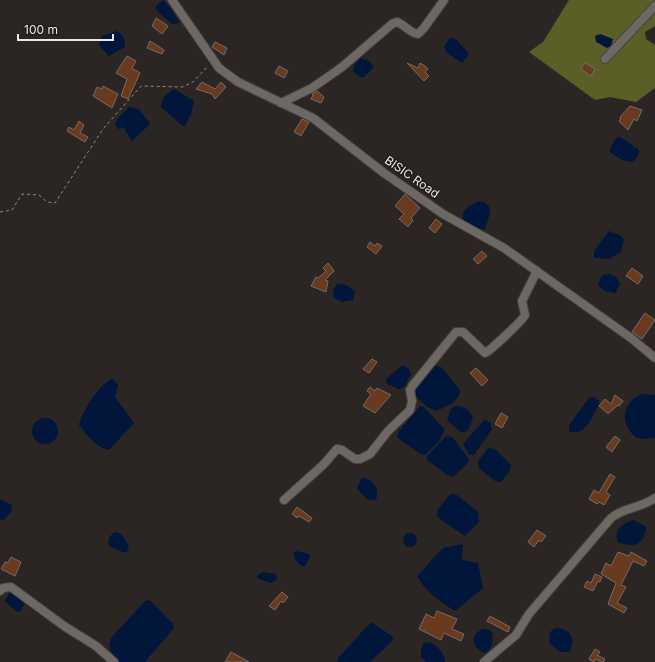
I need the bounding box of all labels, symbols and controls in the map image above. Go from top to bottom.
scale bar [18,16,113,42]
text: 100 m [24,22,58,37]
street label: BISIC Road [382,152,442,201]

